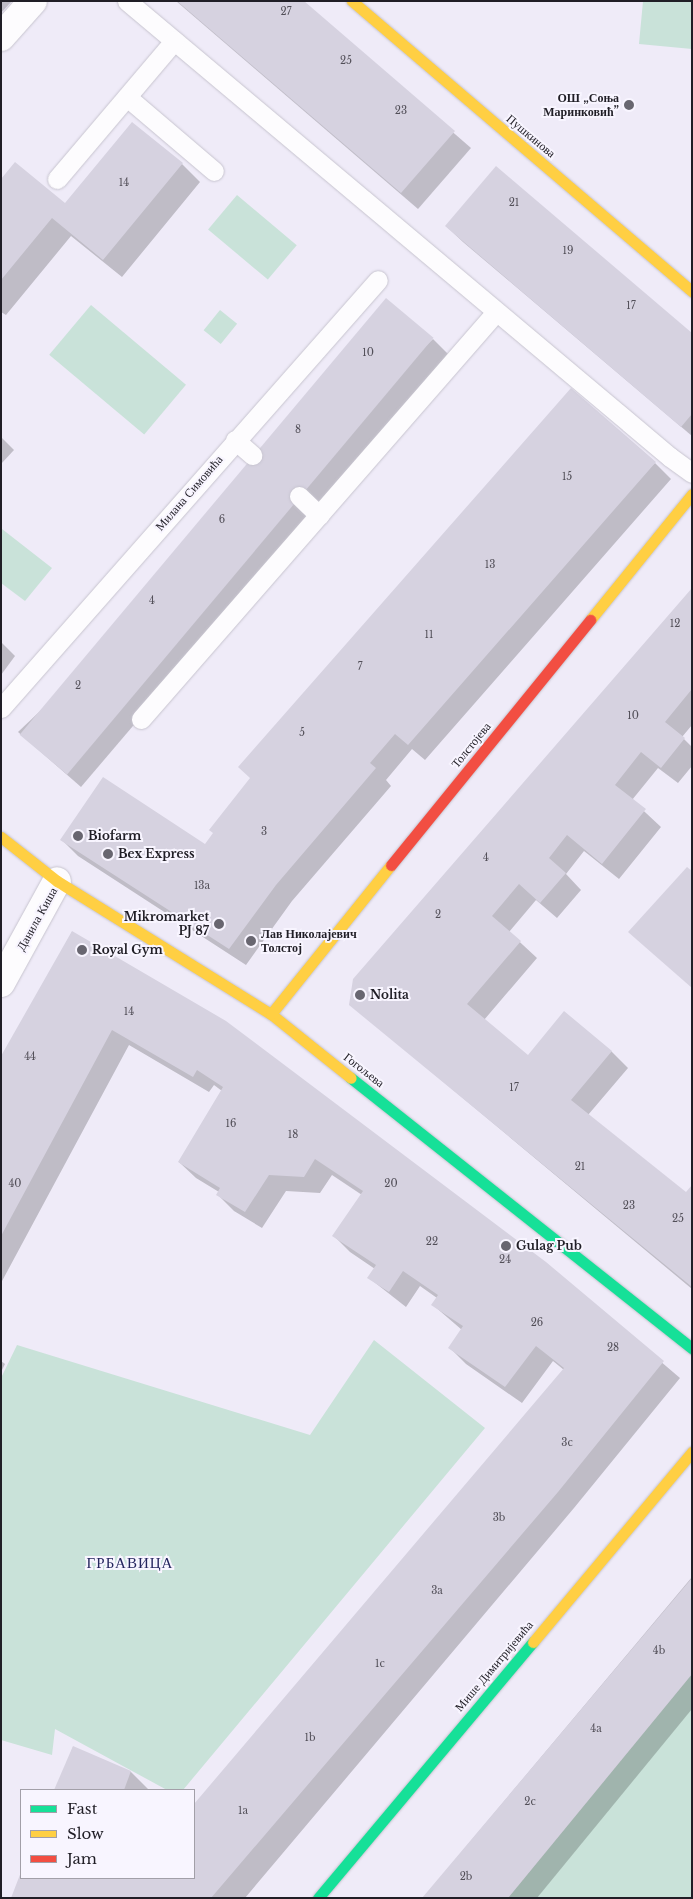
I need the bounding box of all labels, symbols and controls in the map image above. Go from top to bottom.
house number: 27 [280,6,292,18]
house number: 25 [340,55,352,67]
place label: ОШ „Соња Маринковић” [543,91,619,119]
marker: ОШ „Соња Маринковић” [623,99,635,111]
house number: 23 [395,105,407,117]
street label: Пушкинова [504,111,558,161]
house number: 14 [119,177,129,189]
house number: 21 [509,197,519,209]
house number: 19 [563,245,573,257]
house number: 17 [626,300,636,312]
house number: 10 [362,347,374,359]
house number: 8 [295,424,301,436]
street label: Милана Симовића [152,452,226,534]
house number: 15 [562,471,572,483]
house number: 6 [219,514,225,526]
house number: 13 [485,559,495,571]
house number: 4 [149,595,155,607]
house number: 12 [670,618,680,630]
house number: 11 [425,629,433,641]
house number: 7 [357,661,363,673]
house number: 2 [75,680,81,692]
house number: 10 [627,710,639,722]
street label: Толстојева [448,719,494,771]
house number: 5 [299,727,305,739]
house number: 3 [261,826,267,838]
place label: Biofarm [88,829,141,843]
marker: Biofarm [72,830,84,842]
place label: Bex Express [118,847,195,861]
marker: Bex Express [102,848,114,860]
house number: 4 [483,852,489,864]
house number: 13a [194,880,210,892]
street label: Данила Киша [14,885,60,953]
house number: 2 [435,909,441,921]
place label: Mikromarket PJ 87 [124,910,209,938]
marker: Mikromarket PJ 87 [213,918,225,930]
place label: Лав Николајевич Толстој [261,927,357,955]
marker: Лав Николајевич Толстој [245,935,257,947]
place label: Royal Gym [92,943,163,957]
marker: Royal Gym [76,944,88,956]
place label: Nolita [370,988,409,1002]
marker: Nolita [354,989,366,1001]
house number: 14 [124,1006,134,1018]
street label: Гогољева [341,1050,387,1090]
house number: 44 [24,1051,36,1063]
house number: 17 [509,1082,519,1094]
house number: 16 [226,1118,236,1130]
house number: 18 [288,1129,298,1141]
house number: 21 [575,1161,585,1173]
house number: 40 [9,1178,21,1190]
house number: 20 [384,1178,398,1190]
house number: 23 [623,1200,635,1212]
house number: 25 [672,1213,684,1225]
house number: 22 [426,1236,438,1248]
place label: Gulag Pub [516,1239,582,1253]
marker: Gulag Pub [500,1240,512,1252]
house number: 24 [499,1254,511,1266]
house number: 26 [531,1317,543,1329]
house number: 28 [607,1342,619,1354]
house number: 3c [561,1437,573,1449]
house number: 3b [493,1512,505,1524]
district label: ГРБАВИЦА [86,1554,174,1572]
house number: 3a [431,1585,443,1597]
street label: Мише Димитријевића [452,1618,536,1714]
house number: 4b [653,1645,665,1657]
house number: 1c [375,1658,385,1670]
house number: 4a [590,1723,602,1735]
house number: 1b [305,1732,315,1744]
legend [20,1789,195,1879]
house number: 2c [524,1796,536,1808]
text: Fast [67,1799,97,1818]
house number: 1a [238,1805,248,1817]
text: Slow [67,1824,104,1843]
text: Jam [67,1849,97,1868]
house number: 2b [460,1871,472,1883]

